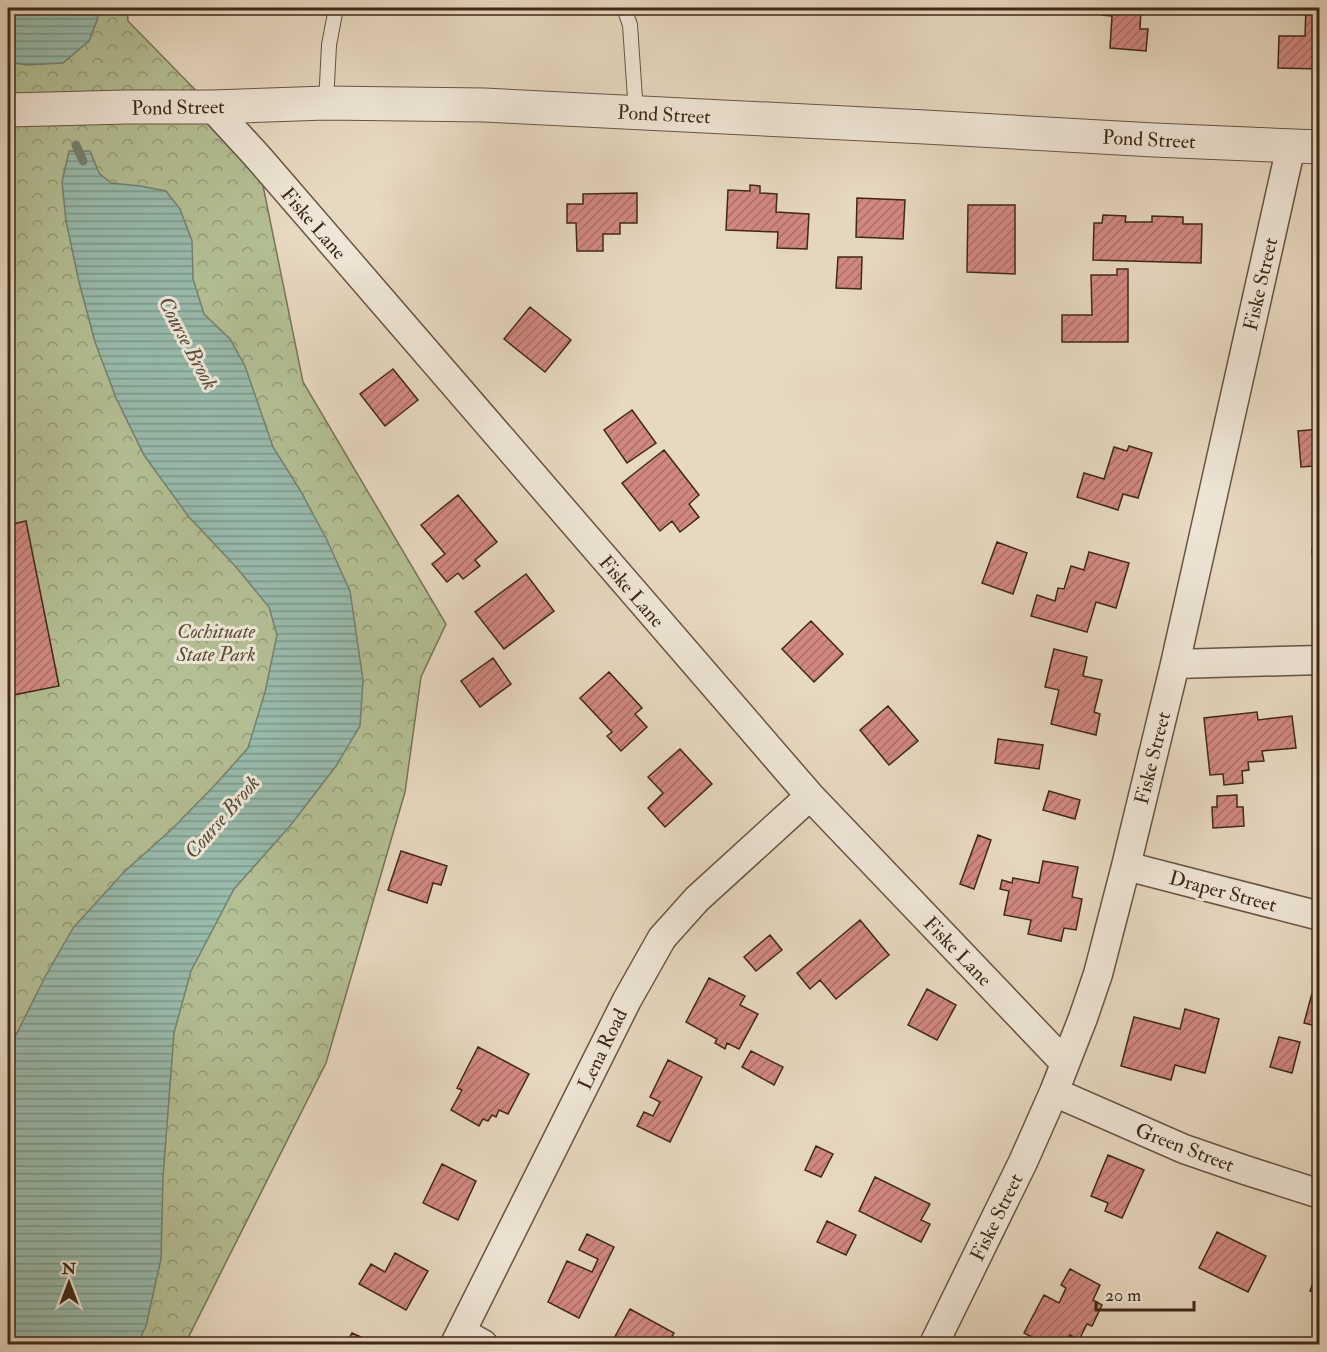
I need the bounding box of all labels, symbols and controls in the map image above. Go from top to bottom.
street label: Pond Street [131,94,225,121]
street label: Pond Street [617,100,712,129]
street label: Pond Street [1102,125,1197,154]
street label: Fiske Lane [275,182,352,265]
street label: Fiske Street [1238,235,1283,333]
water label: Course Brook [152,292,223,395]
street label: Fiske Lane [593,550,670,633]
park label: Cochituate State Park [175,619,256,667]
street label: Fiske Street [1129,709,1176,807]
water label: Course Brook [179,770,266,865]
street label: Draper Street [1166,865,1280,919]
street label: Fiske Lane [918,911,997,992]
street label: Lena Road [572,1004,633,1094]
street label: Green Street [1132,1117,1238,1178]
street label: Fiske Street [964,1169,1029,1265]
north arrow [39,1253,99,1313]
text: N [61,1259,77,1279]
scale bar [1096,1274,1194,1312]
text: 20 m [1105,1284,1141,1307]

